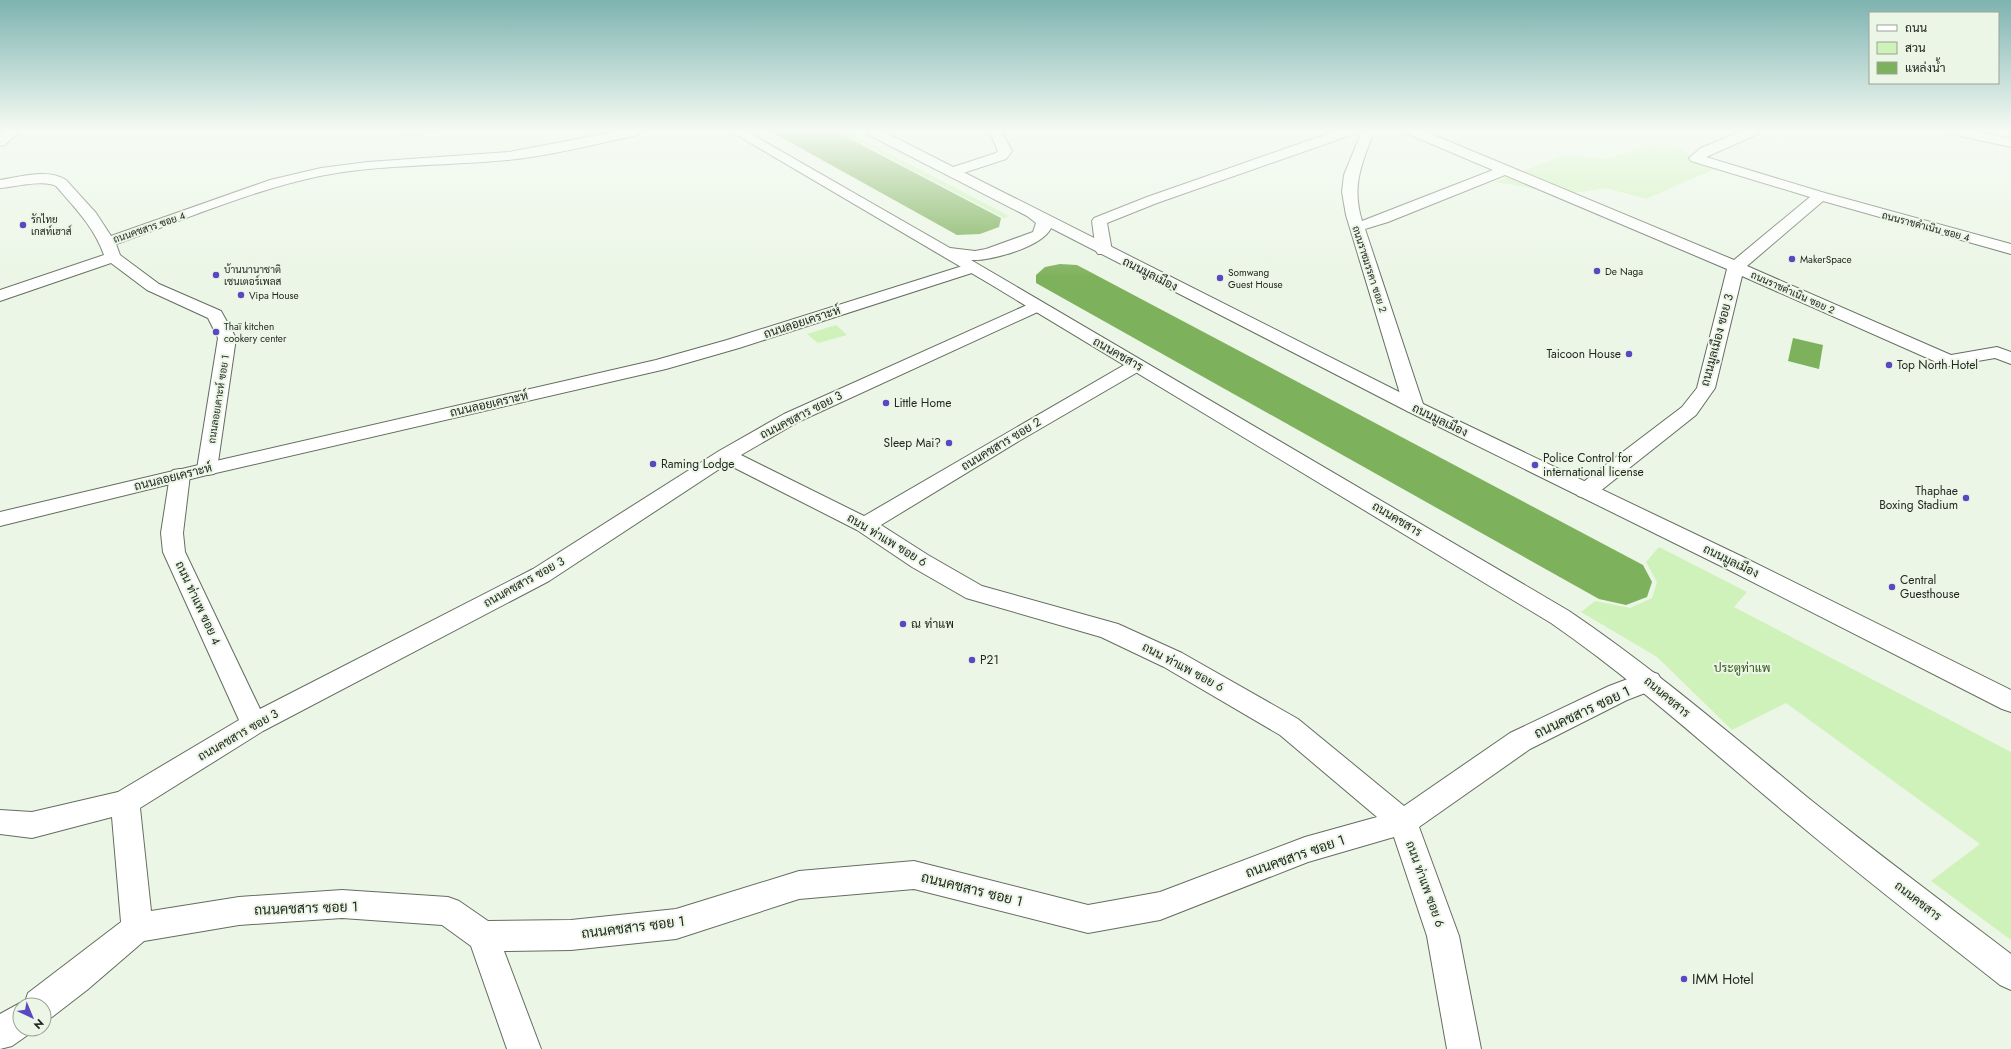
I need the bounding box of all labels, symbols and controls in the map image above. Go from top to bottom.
legend [1869,12,1999,84]
text: ถนน [1905,19,1928,37]
text: สวน [1905,39,1926,57]
text: แหล่งน้ำ [1905,57,1945,77]
street label: ถนนคชสาร ซอย 4 [111,208,188,247]
street label: ถนนราชดำเนิน ซอย 4 [1880,208,1972,245]
place label: รักไทย เกสท์เฮาส์ [31,212,72,239]
marker: รักไทย เกสท์เฮาส์ [18,220,28,230]
street label: ถนนราชมรรคา ซอย 2 [1348,224,1391,315]
street label: ถนนมูลเมือง [1119,252,1181,296]
place label: MakerSpace [1800,252,1852,267]
marker: MakerSpace [1787,254,1797,264]
place label: บ้านนานาชาติ เซนเตอร์เพลส [224,262,282,289]
place label: De Naga [1605,264,1643,279]
place label: Somwang Guest House [1228,265,1283,292]
marker: De Naga [1592,266,1602,276]
street label: ถนนราชดำเนิน ซอย 2 [1748,267,1837,318]
marker: บ้านนานาชาติ เซนเตอร์เพลส [211,270,221,280]
marker: Somwang Guest House [1215,273,1225,283]
place label: Vipa House [249,288,299,303]
marker: Vipa House [236,290,246,300]
street label: ถนนมูลเมือง ซอย 3 [1696,291,1738,388]
street label: ถนนลอยเคราะห์ [761,301,843,343]
place label: Thaï kitchen cookery center [224,319,287,346]
marker: Thaï kitchen cookery center [211,327,221,337]
street label: ถนนคชสาร [1090,332,1147,376]
place label: Taicoon House [1547,345,1621,363]
marker: Taicoon House [1624,349,1634,359]
street label: ถนนลอยเคาะห์ ซอย 1 [204,354,233,445]
place label: Top North Hotel [1897,356,1978,374]
marker: Top North Hotel [1884,360,1894,370]
street label: ถนนลอยเคราะห์ [448,386,530,422]
street label: ถนนคชสาร ซอย 3 [757,386,846,444]
place label: Little Home [894,394,952,412]
marker: Little Home [881,398,891,408]
street label: ถนนมูลเมือง [1409,399,1471,441]
street label: ถนนคชสาร ซอย 2 [957,413,1045,475]
place label: Sleep Mai? [884,434,941,452]
marker: Sleep Mai? [944,438,954,448]
place label: Police Control for international license [1543,449,1644,481]
place label: Raming Lodge [661,455,735,473]
street label: ถนนลอยเคราะห์ [132,459,214,495]
marker: Raming Lodge [648,459,658,469]
marker: Police Control for international license [1530,460,1540,470]
place label: Thaphae Boxing Stadium [1879,482,1958,514]
marker: Thaphae Boxing Stadium [1961,493,1971,503]
street label: ถนนคชสาร [1369,497,1426,541]
street label: ถนน ท่าแพ ซอย 6 [844,509,931,571]
street label: ถนนมูลเมือง [1700,540,1762,582]
street label: ถนนคชสาร ซอย 3 [480,552,568,612]
street label: ถนน ท่าแพ ซอย 4 [171,558,225,648]
place label: Central Guesthouse [1900,571,1960,603]
marker: Central Guesthouse [1887,582,1897,592]
place label: ณ ท่าแพ [911,615,954,633]
marker: ณ ท่าแพ [898,619,908,629]
street label: ถนน ท่าแพ ซอย 6 [1139,638,1227,696]
place label: P21 [980,651,999,669]
marker: P21 [967,655,977,665]
park label: ประตูท่าแพ [1714,659,1770,677]
street label: ถนนคชสาร [1640,672,1694,722]
street label: ถนนคชสาร ซอย 1 [1531,681,1633,743]
street label: ถนนคชสาร ซอย 3 [194,704,282,765]
street label: ถนนคชสาร ซอย 1 [1243,830,1347,882]
street label: ถนน ท่าแพ ซอย 6 [1401,838,1449,930]
street label: ถนนคชสาร ซอย 1 [919,867,1025,911]
street label: ถนนคชสาร [1891,877,1946,925]
street label: ถนนคชสาร ซอย 1 [254,896,358,920]
street label: ถนนคชสาร ซอย 1 [580,911,686,943]
place label: IMM Hotel [1692,969,1754,989]
marker: IMM Hotel [1679,974,1689,984]
north arrow [12,997,52,1037]
text: N [30,1015,48,1033]

